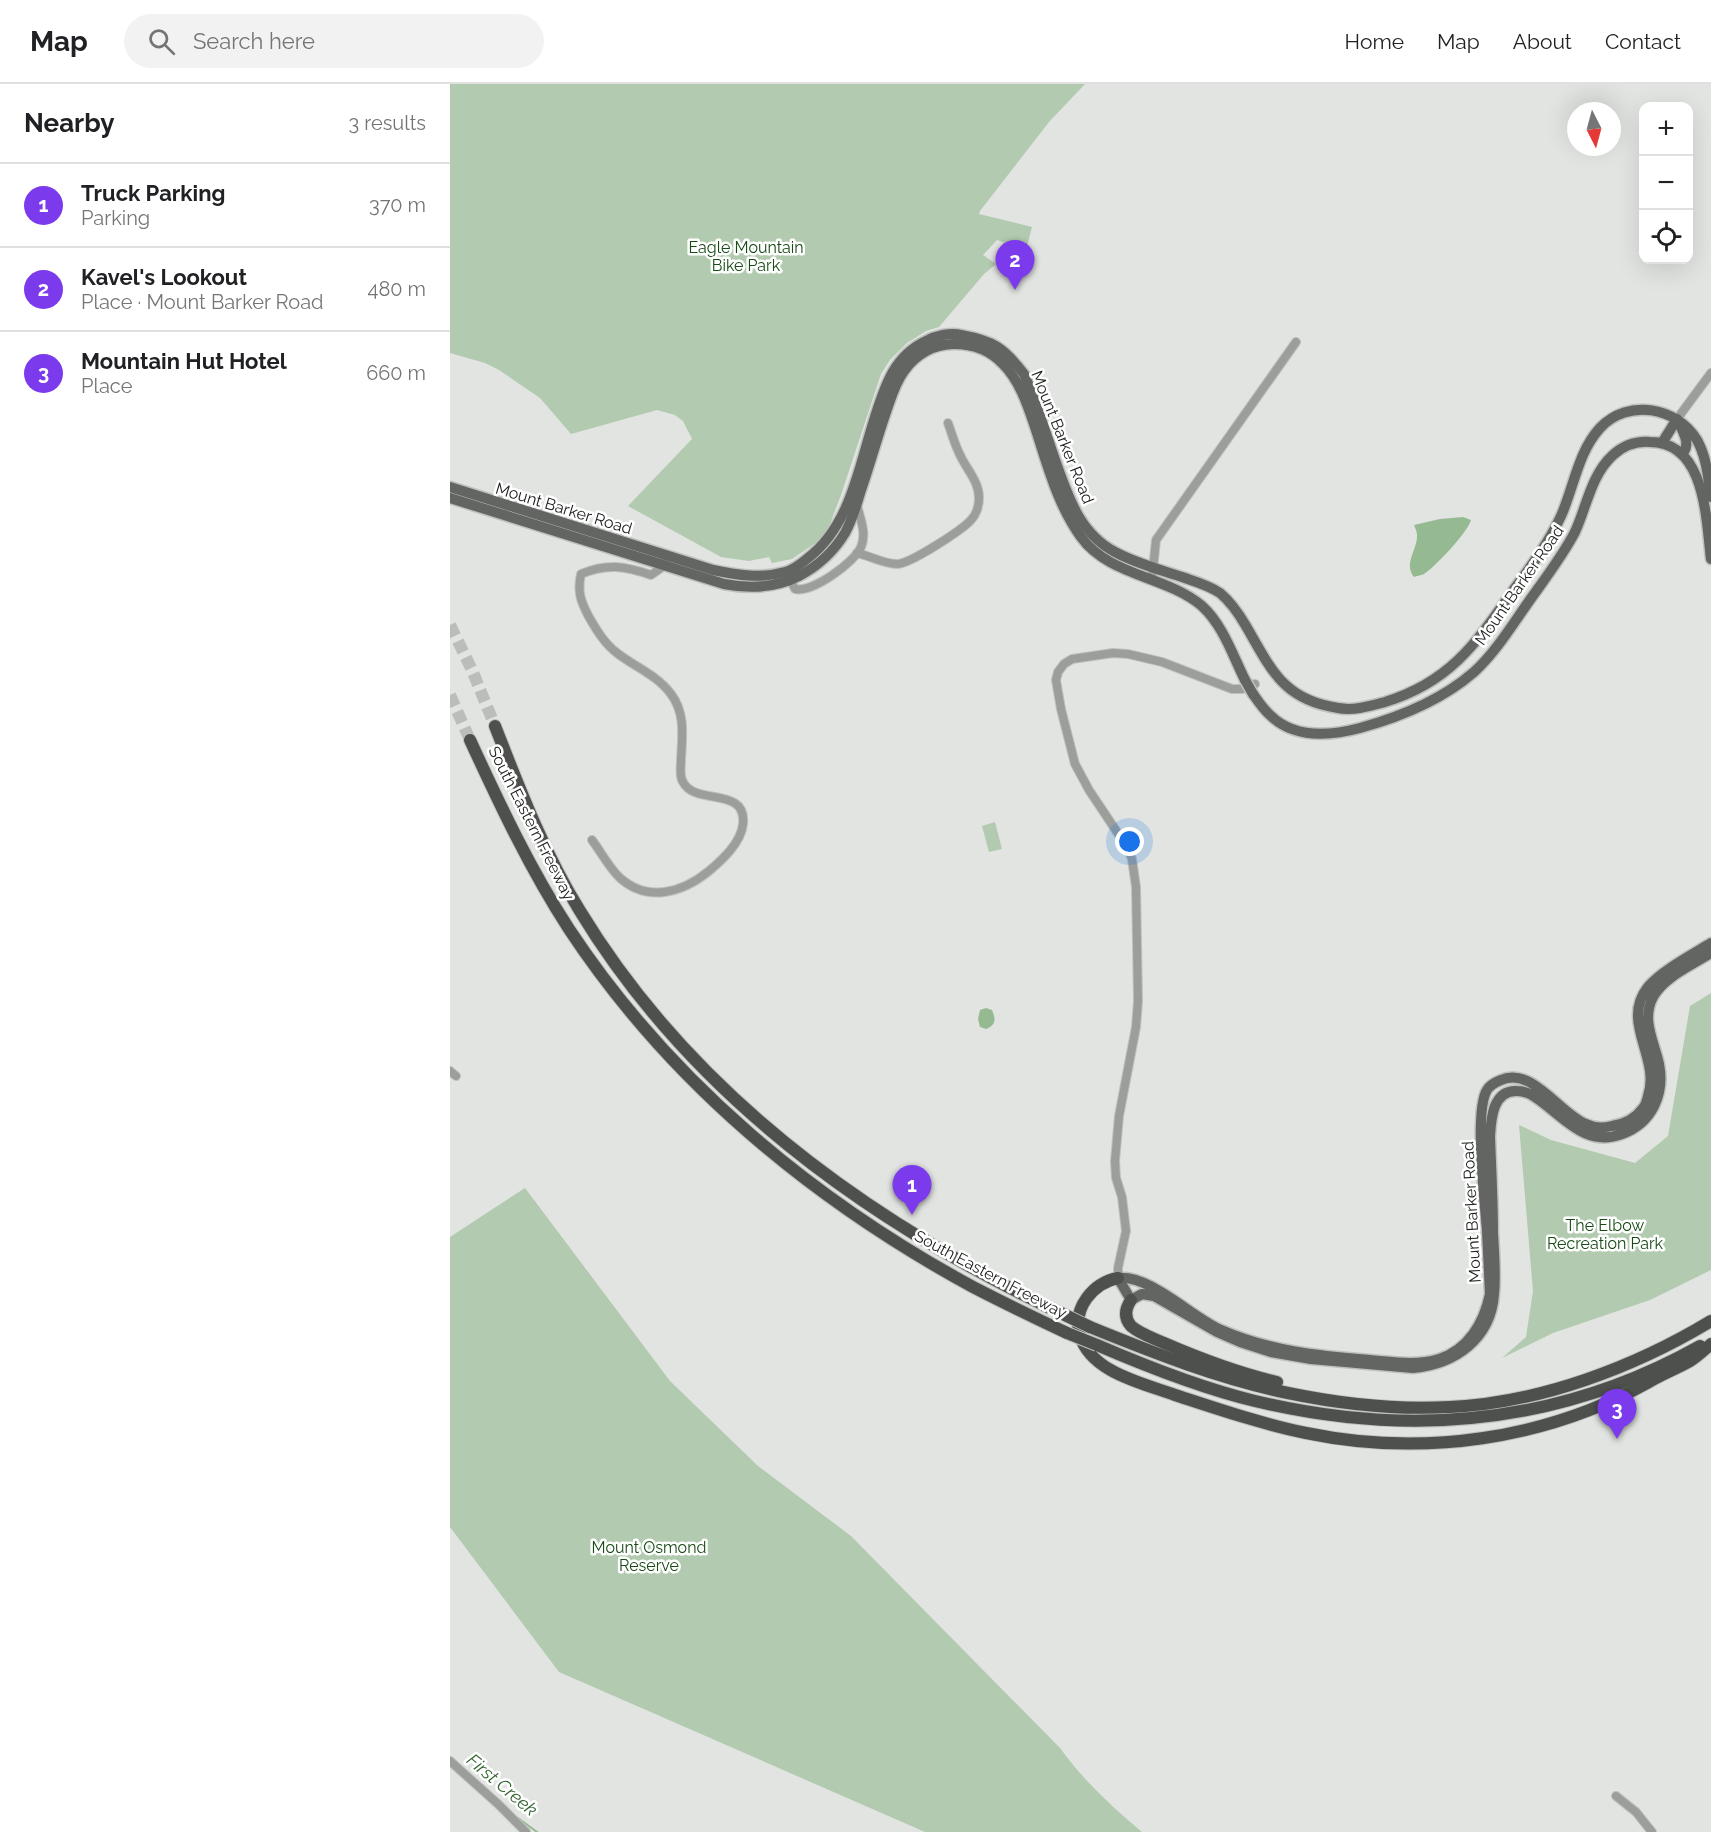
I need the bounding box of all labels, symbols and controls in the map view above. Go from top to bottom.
search box [124,14,544,68]
text: Map [30,25,88,58]
icon: search [145,25,178,58]
text: Search here [193,28,315,54]
text: Home [1345,29,1404,54]
text: Map [1437,29,1480,54]
text: About [1513,29,1572,54]
text: Contact [1605,29,1681,54]
north arrow [1567,102,1621,156]
map controls [1639,102,1693,264]
button: + [1639,102,1693,156]
text: Nearby [24,108,114,138]
text: 3 results [348,111,426,135]
button: − [1639,156,1693,210]
text: Truck Parking [81,180,225,206]
text: 1 [39,193,48,217]
text: 370 m [369,193,426,217]
text: Parking [81,206,150,230]
button: locate [1639,210,1693,264]
park label: Eagle Mountain Bike Park [688,238,804,275]
pin: 2 [996,240,1034,290]
text: Kavel's Lookout [81,264,247,290]
text: 2 [38,277,49,301]
text: 480 m [368,277,426,301]
text: Place · Mount Barker Road [81,290,324,314]
text: Mountain Hut Hotel [81,348,287,374]
text: 3 [38,361,49,385]
text: 660 m [366,361,426,385]
street label: Mount Barker Road [1027,368,1098,506]
text: Place [81,374,132,398]
street label: Mount Barker Road [493,479,634,538]
street label: Mount Barker Road [1471,522,1568,649]
street label: South Eastern Freeway [485,743,579,904]
your location [1115,827,1144,856]
street label: Mount Barker Road [1458,1141,1485,1283]
pin: 1 [892,1166,932,1215]
park label: The Elbow Recreation Park [1547,1216,1664,1253]
street label: South Eastern Freeway [911,1226,1071,1323]
pin: 3 [1598,1390,1636,1439]
park label: Mount Osmond Reserve [592,1538,706,1575]
water label: First Creek [463,1749,542,1820]

